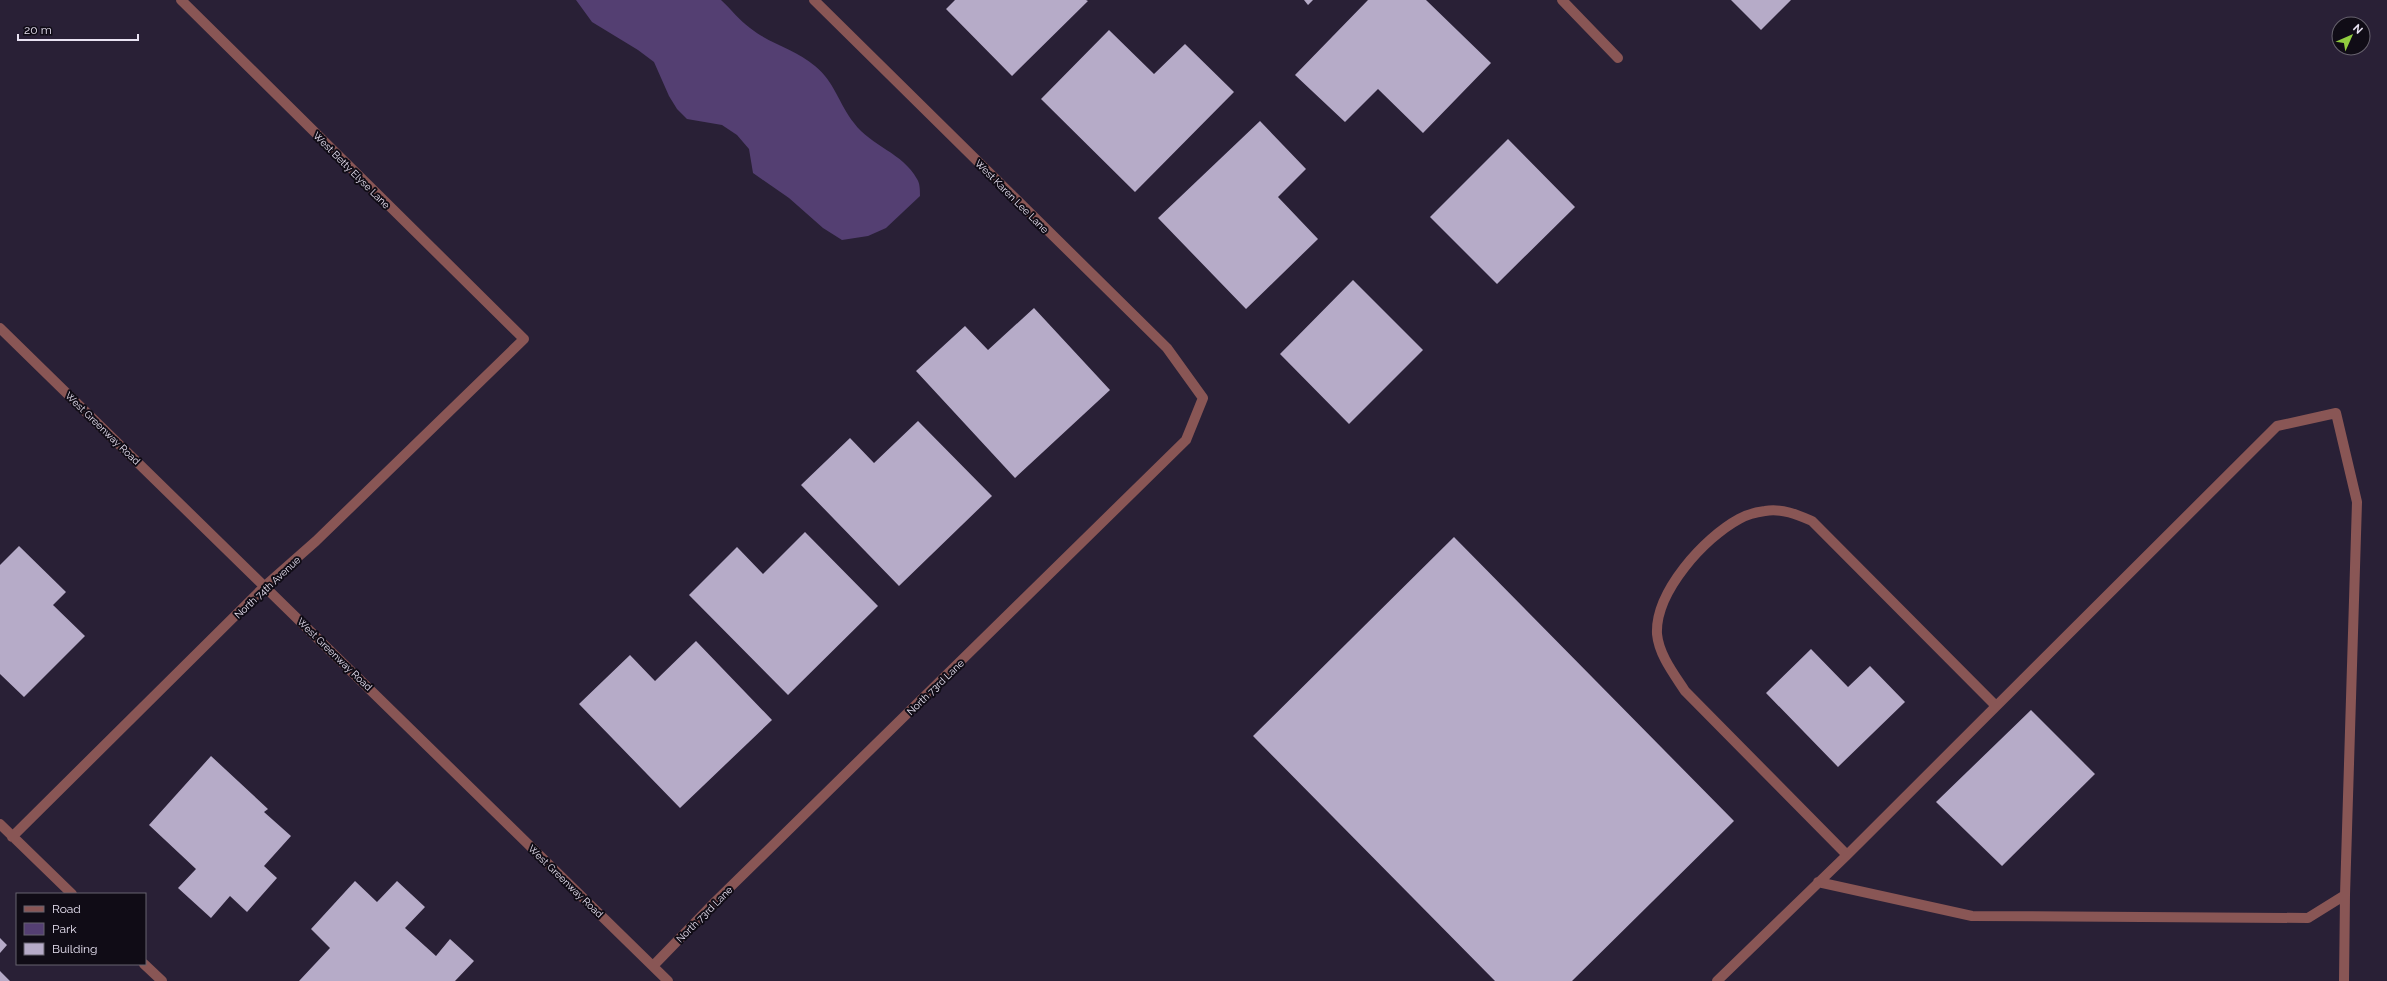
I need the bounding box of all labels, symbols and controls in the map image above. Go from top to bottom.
scale bar [18,16,138,42]
north arrow [2331,16,2371,56]
text: N [2350,22,2365,37]
text: 20 m [24,23,52,37]
street label: West Betty Elyse Lane [311,130,392,211]
street label: West Karen Lee Lane [973,158,1051,235]
street label: West Greenway Road [63,390,142,467]
street label: North 74th Avenue [232,554,302,621]
street label: West Greenway Road [295,616,374,693]
street label: North 73rd Lane [905,657,966,717]
street label: West Greenway Road [526,843,605,920]
street label: North 73rd Lane [674,884,735,945]
legend [16,893,146,965]
text: Road [52,902,81,916]
text: Park [52,922,77,936]
text: Building [52,942,98,956]

